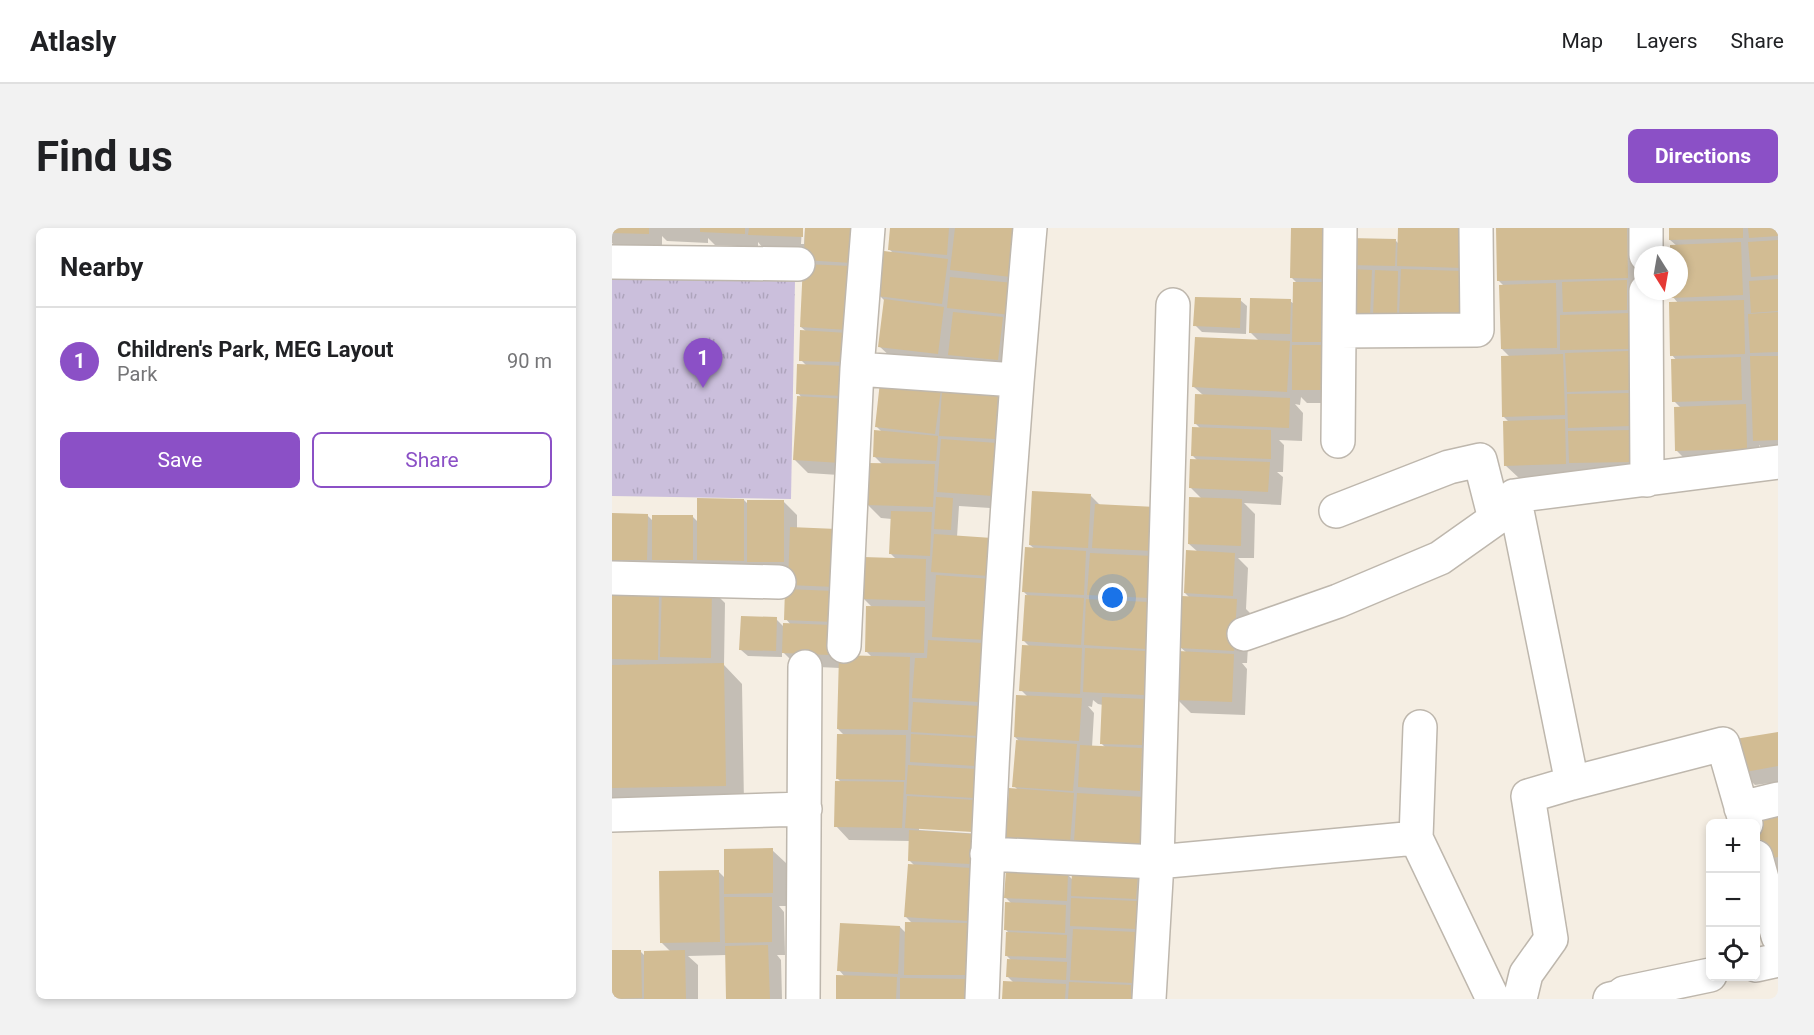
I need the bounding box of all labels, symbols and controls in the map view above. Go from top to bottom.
text: Atlasly [30,25,116,58]
text: Map [1561,29,1603,53]
text: Layers [1636,29,1697,53]
text: Share [1730,29,1784,53]
button: Directions [1628,129,1778,183]
text: Find us [36,132,173,181]
north arrow [1634,246,1688,300]
text: Nearby [60,252,143,282]
text: Children's Park, MEG Layout [117,337,393,362]
pin: 1 [684,338,722,388]
text: 1 [74,349,85,373]
text: 90 m [507,349,552,373]
text: Park [117,362,157,386]
button: Save [60,432,300,488]
button: Share [312,432,552,488]
your location [1098,583,1127,612]
map controls [1706,819,1760,981]
button: + [1706,819,1760,873]
button: − [1706,873,1760,927]
button: locate [1706,927,1760,981]

